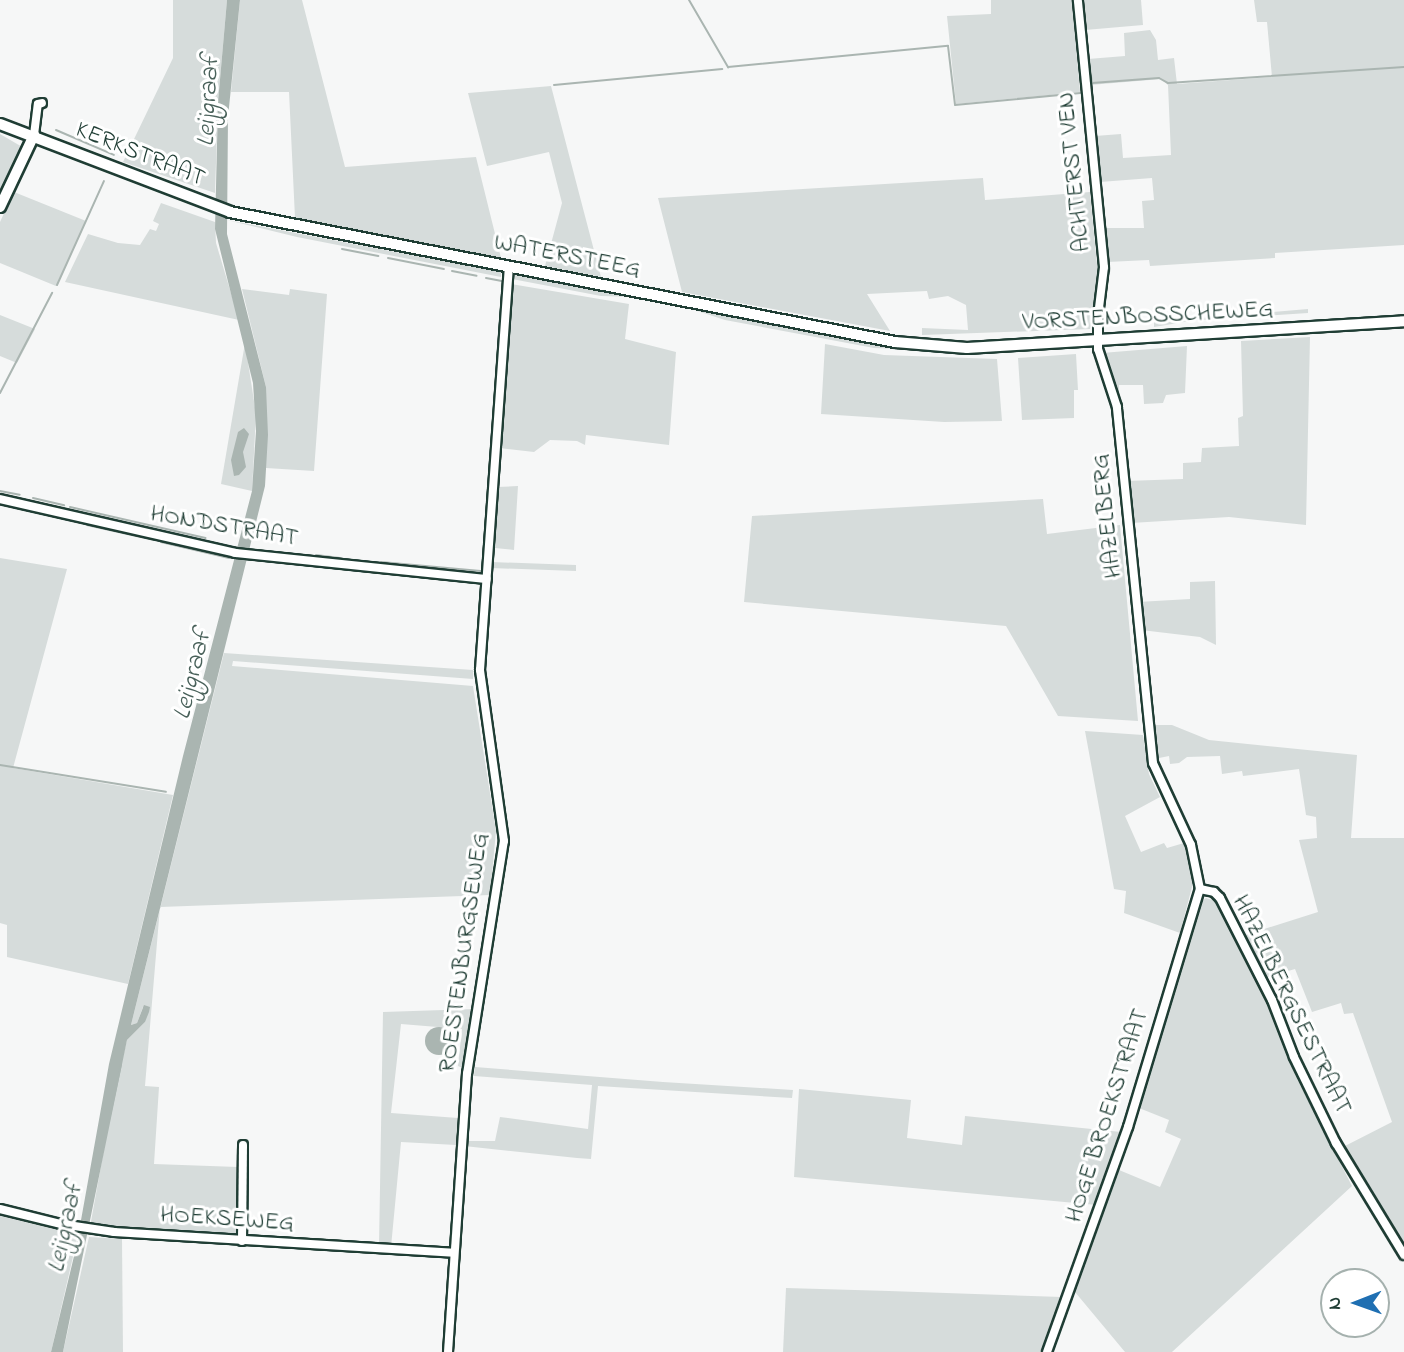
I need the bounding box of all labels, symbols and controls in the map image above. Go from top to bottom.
water label: Leijgraaf [192,55,228,147]
street label: ACHTERST VEN [1052,91,1098,253]
street label: KERKSTRAAT [71,116,209,194]
street label: WATERSTEEG [491,229,643,285]
street label: VORSTENBOSSCHEWEG [1022,296,1274,338]
street label: HAZELBERG [1087,452,1129,580]
street label: HONDSTRAAT [148,500,300,554]
water label: Leijgraaf [168,627,220,723]
street label: ROESTENBURGSEWEG [434,831,496,1075]
street label: HAZELBERGSESTRAAT [1225,890,1357,1120]
street label: HOGE BROEKSTRAAT [1060,1006,1156,1226]
water label: Leijgraaf [42,1180,92,1276]
street label: HOEKSEWEG [159,1201,295,1239]
north arrow [1320,1268,1390,1338]
text: N [1322,1297,1349,1310]

